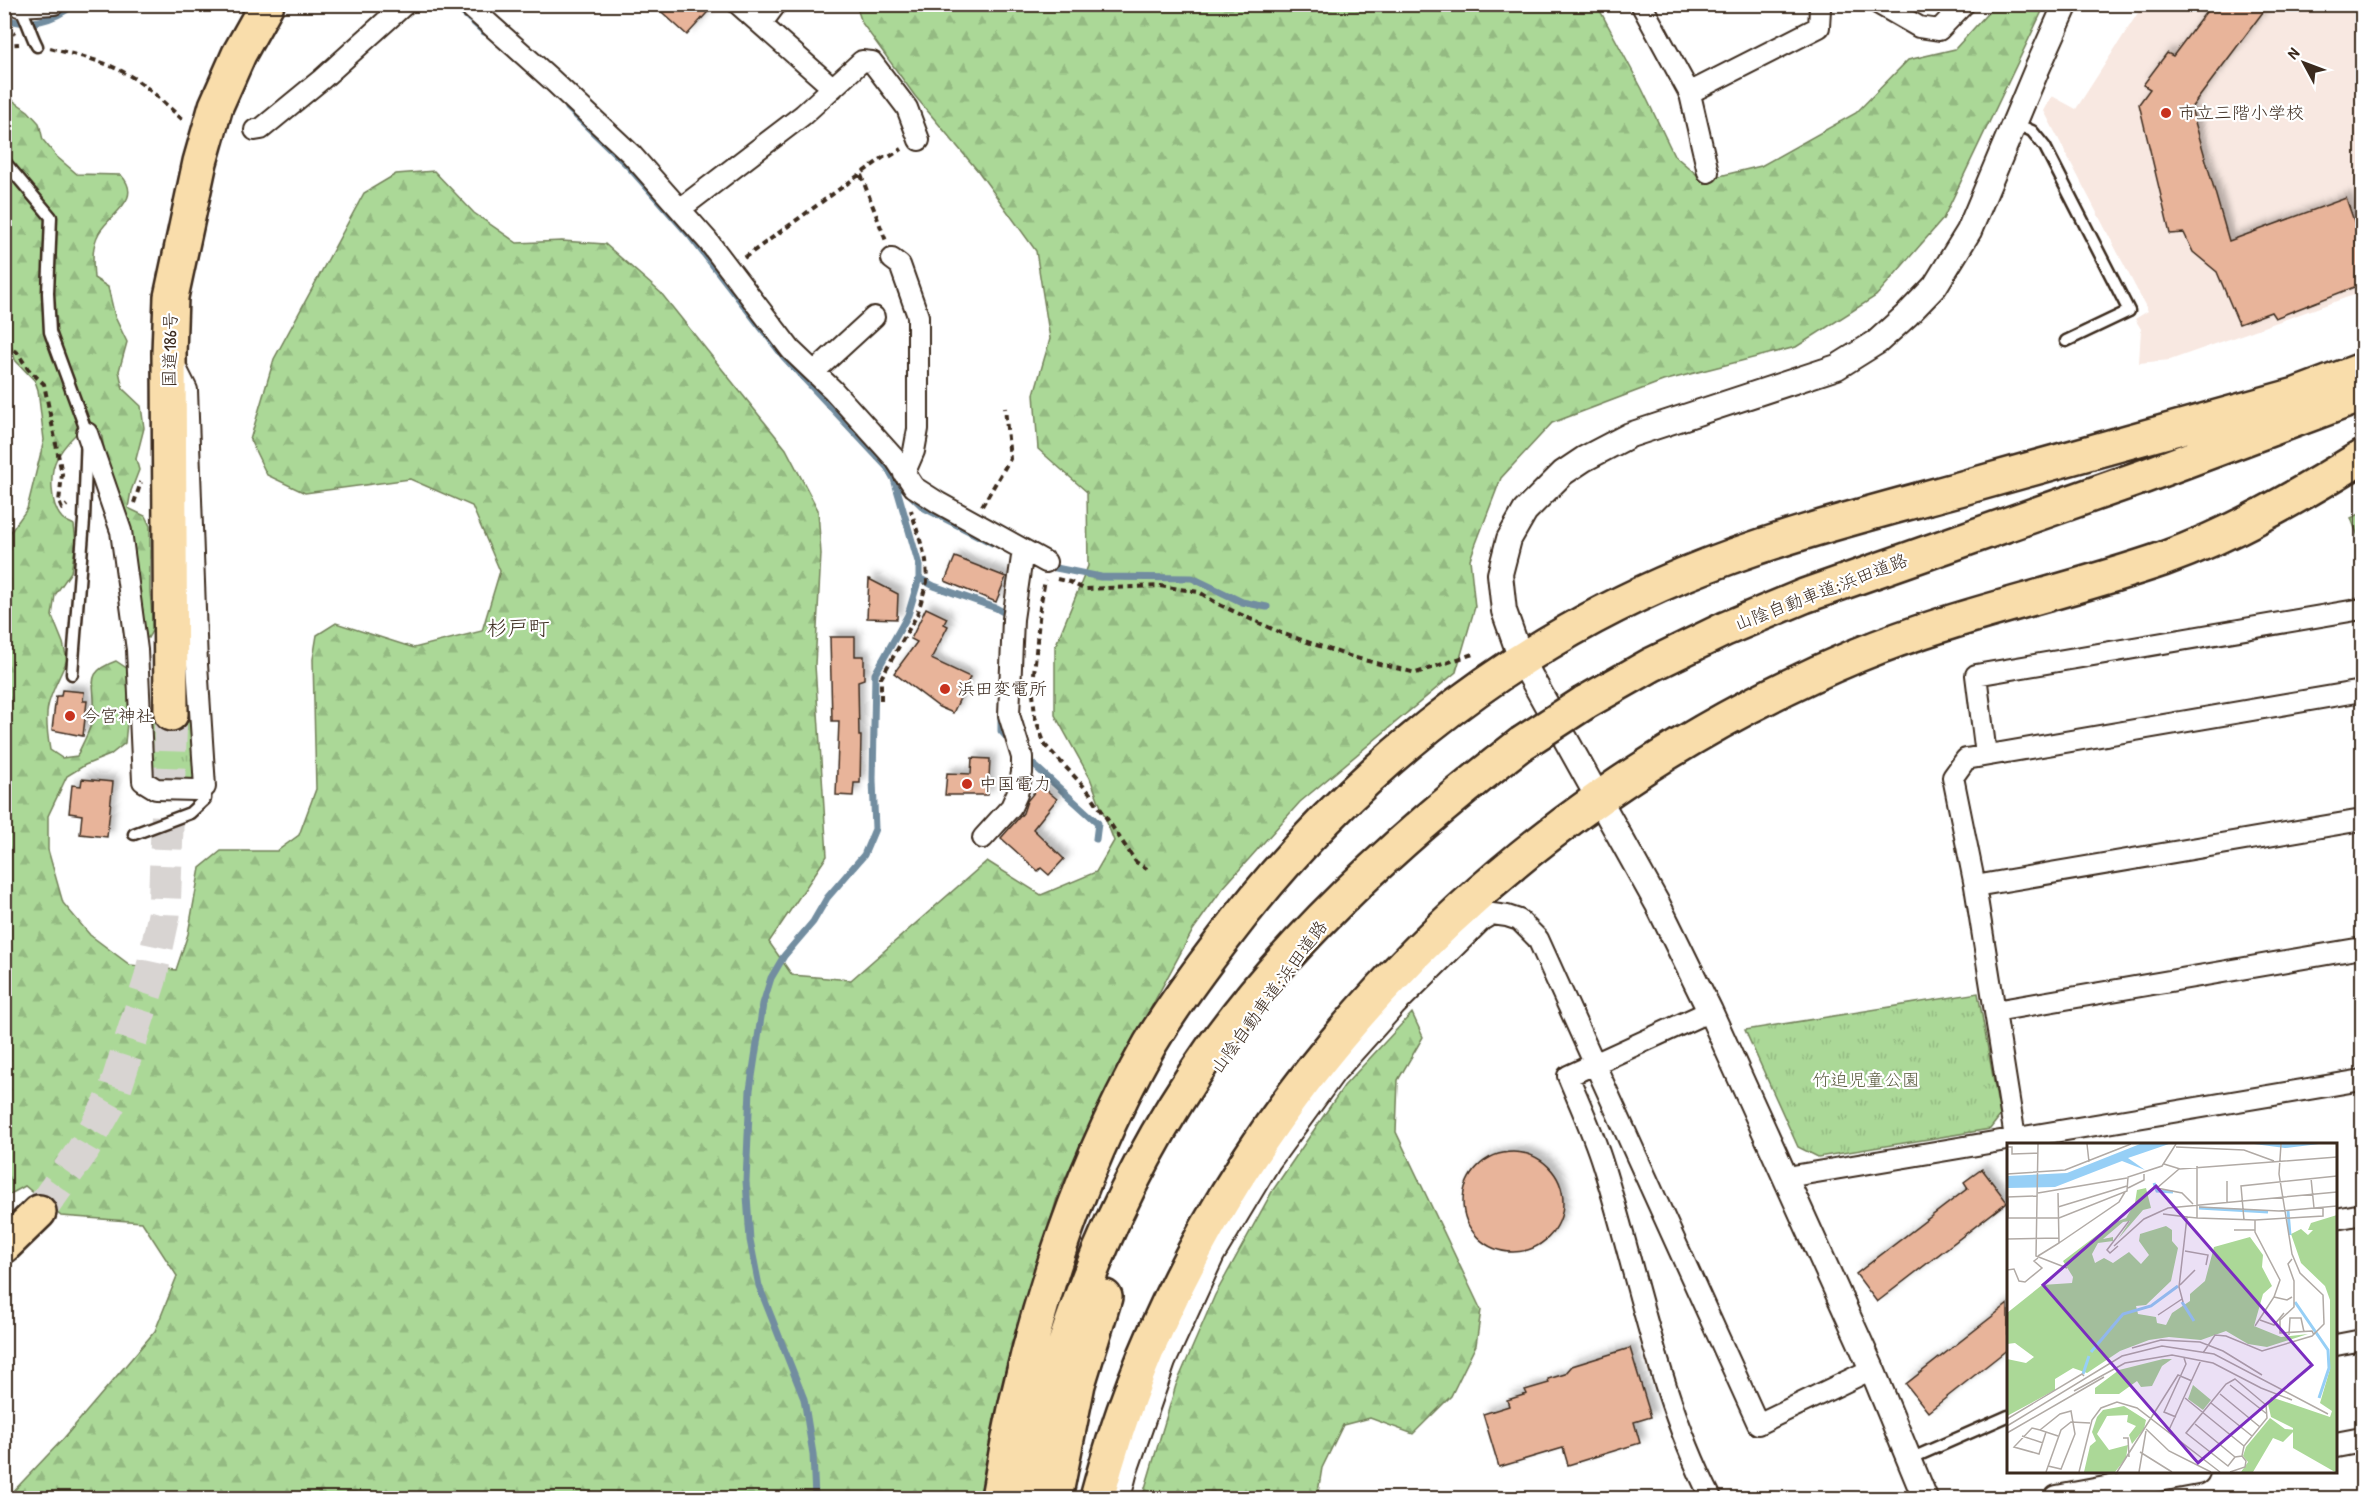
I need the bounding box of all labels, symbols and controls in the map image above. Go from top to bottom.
north arrow [2274,33,2334,93]
text: N [2282,42,2304,64]
place label: 市立三階小学校 [2178,100,2304,125]
marker: 市立三階小学校 [2159,106,2173,120]
street label: 国道186号 [156,312,183,388]
street label: 山陰自動車道;浜田道路 [1730,547,1911,636]
district label: 杉戸町 [487,613,550,642]
place label: 浜田変電所 [957,676,1047,701]
marker: 浜田変電所 [938,682,952,696]
place label: 今宮神社 [82,703,154,728]
marker: 今宮神社 [63,709,77,723]
place label: 中国電力 [979,771,1051,796]
marker: 中国電力 [960,777,974,791]
street label: 山陰自動車道;浜田道路 [1204,915,1333,1079]
park label: 竹迫児童公園 [1812,1067,1920,1092]
inset map [2007,1143,2337,1473]

